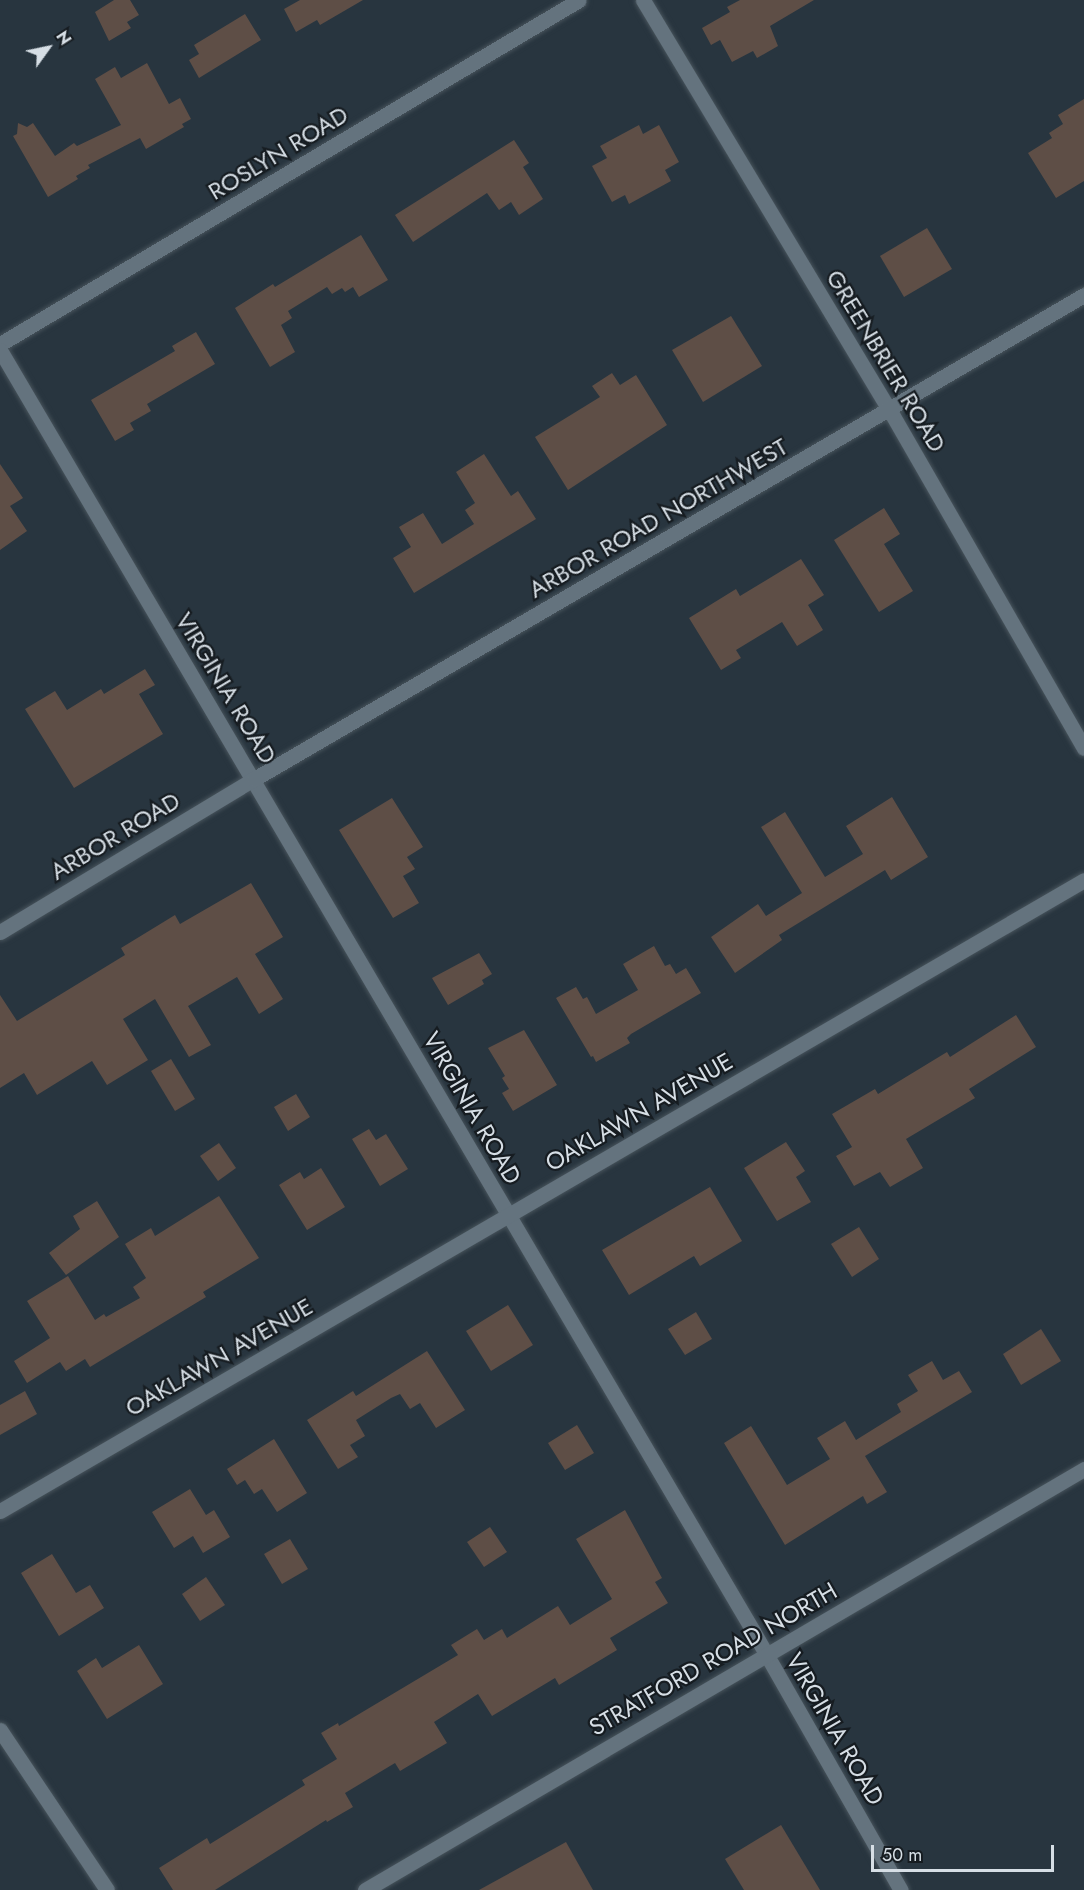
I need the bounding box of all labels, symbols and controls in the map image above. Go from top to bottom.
north arrow [18,18,78,78]
text: N [50,26,77,50]
street label: ROSLYN ROAD [203,100,353,206]
street label: GREENBRIER ROAD [820,265,952,457]
street label: ARBOR ROAD NORTHWEST [524,432,792,604]
street label: VIRGINIA ROAD [170,607,282,769]
street label: ARBOR ROAD [45,786,185,886]
street label: VIRGINIA ROAD [417,1027,527,1189]
street label: OAKLAWN AVENUE [540,1047,738,1177]
street label: OAKLAWN AVENUE [120,1292,318,1422]
street label: STRATFORD ROAD NORTH [584,1576,842,1742]
street label: VIRGINIA ROAD [780,1648,890,1810]
scale bar [874,1833,1057,1871]
text: 50 m [882,1842,922,1868]

